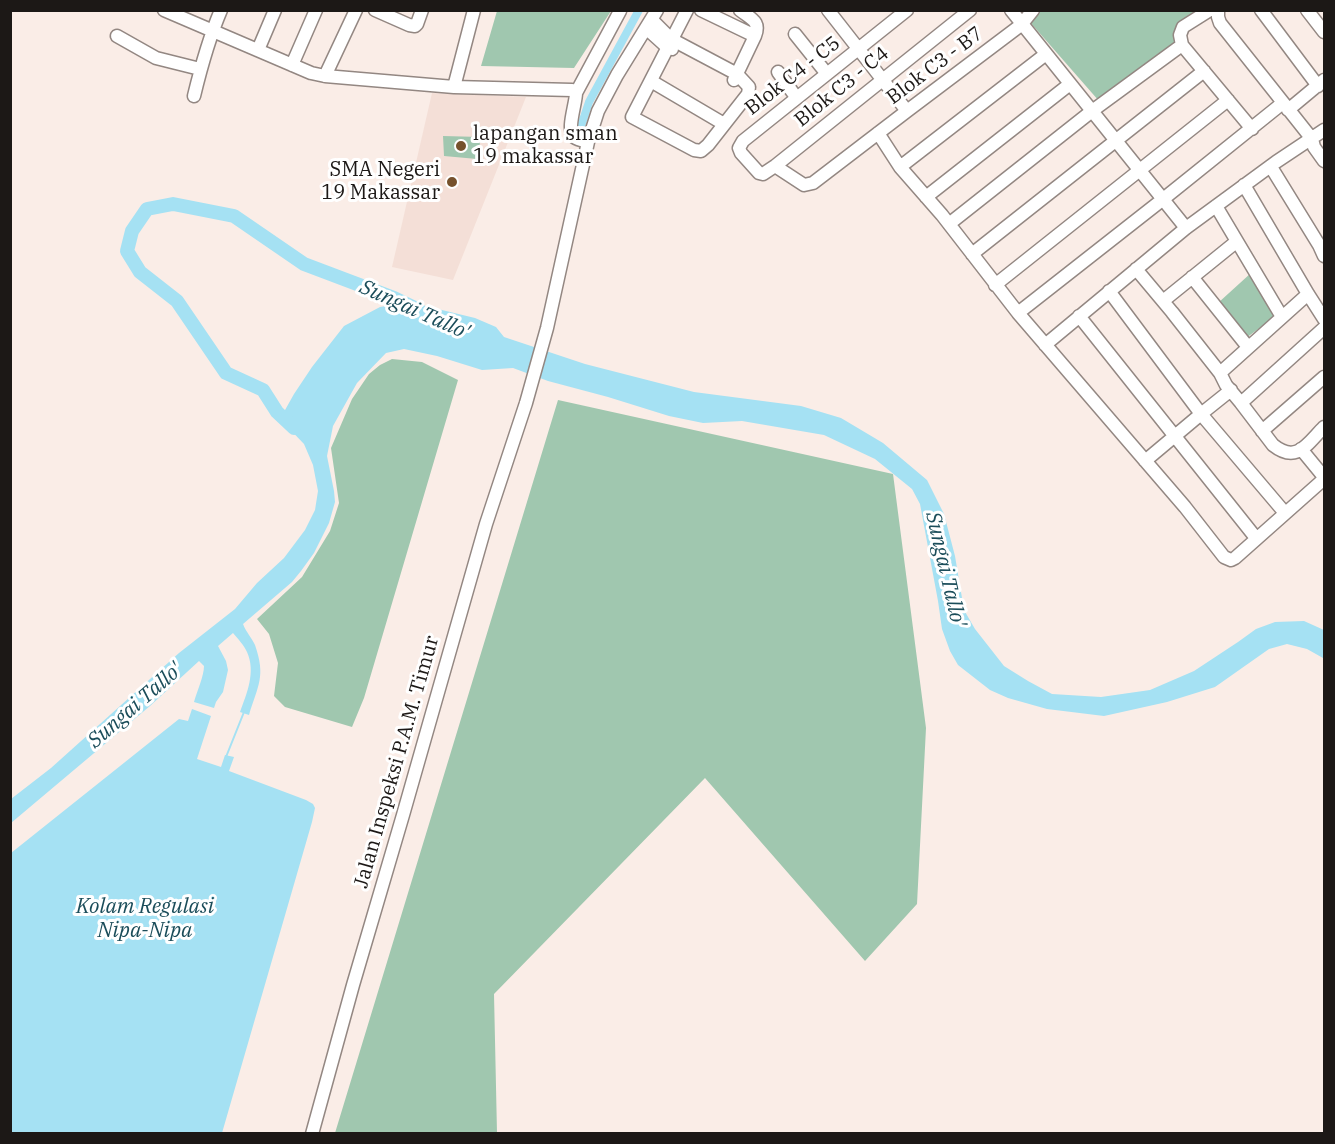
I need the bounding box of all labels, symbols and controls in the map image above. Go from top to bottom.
street label: Blok C3 - B7 [882,22,988,110]
street label: Blok C4 - C5 [741,31,845,121]
street label: Blok C3 - C4 [790,42,894,132]
place label: lapangan sman 19 makassar [473,122,618,169]
marker: lapangan sman 19 makassar [454,139,468,153]
place label: SMA Negeri 19 Makassar [321,158,440,205]
marker: SMA Negeri 19 Makassar [445,175,459,189]
water label: Sungai Tallo' [356,275,472,345]
water label: Sungai Tallo' [920,509,970,629]
street label: Jalan Inspeksi P.A.M. Timur [349,633,445,891]
water label: Sungai Tallo' [83,658,187,754]
water label: Kolam Regulasi Nipa-Nipa [76,894,214,944]

